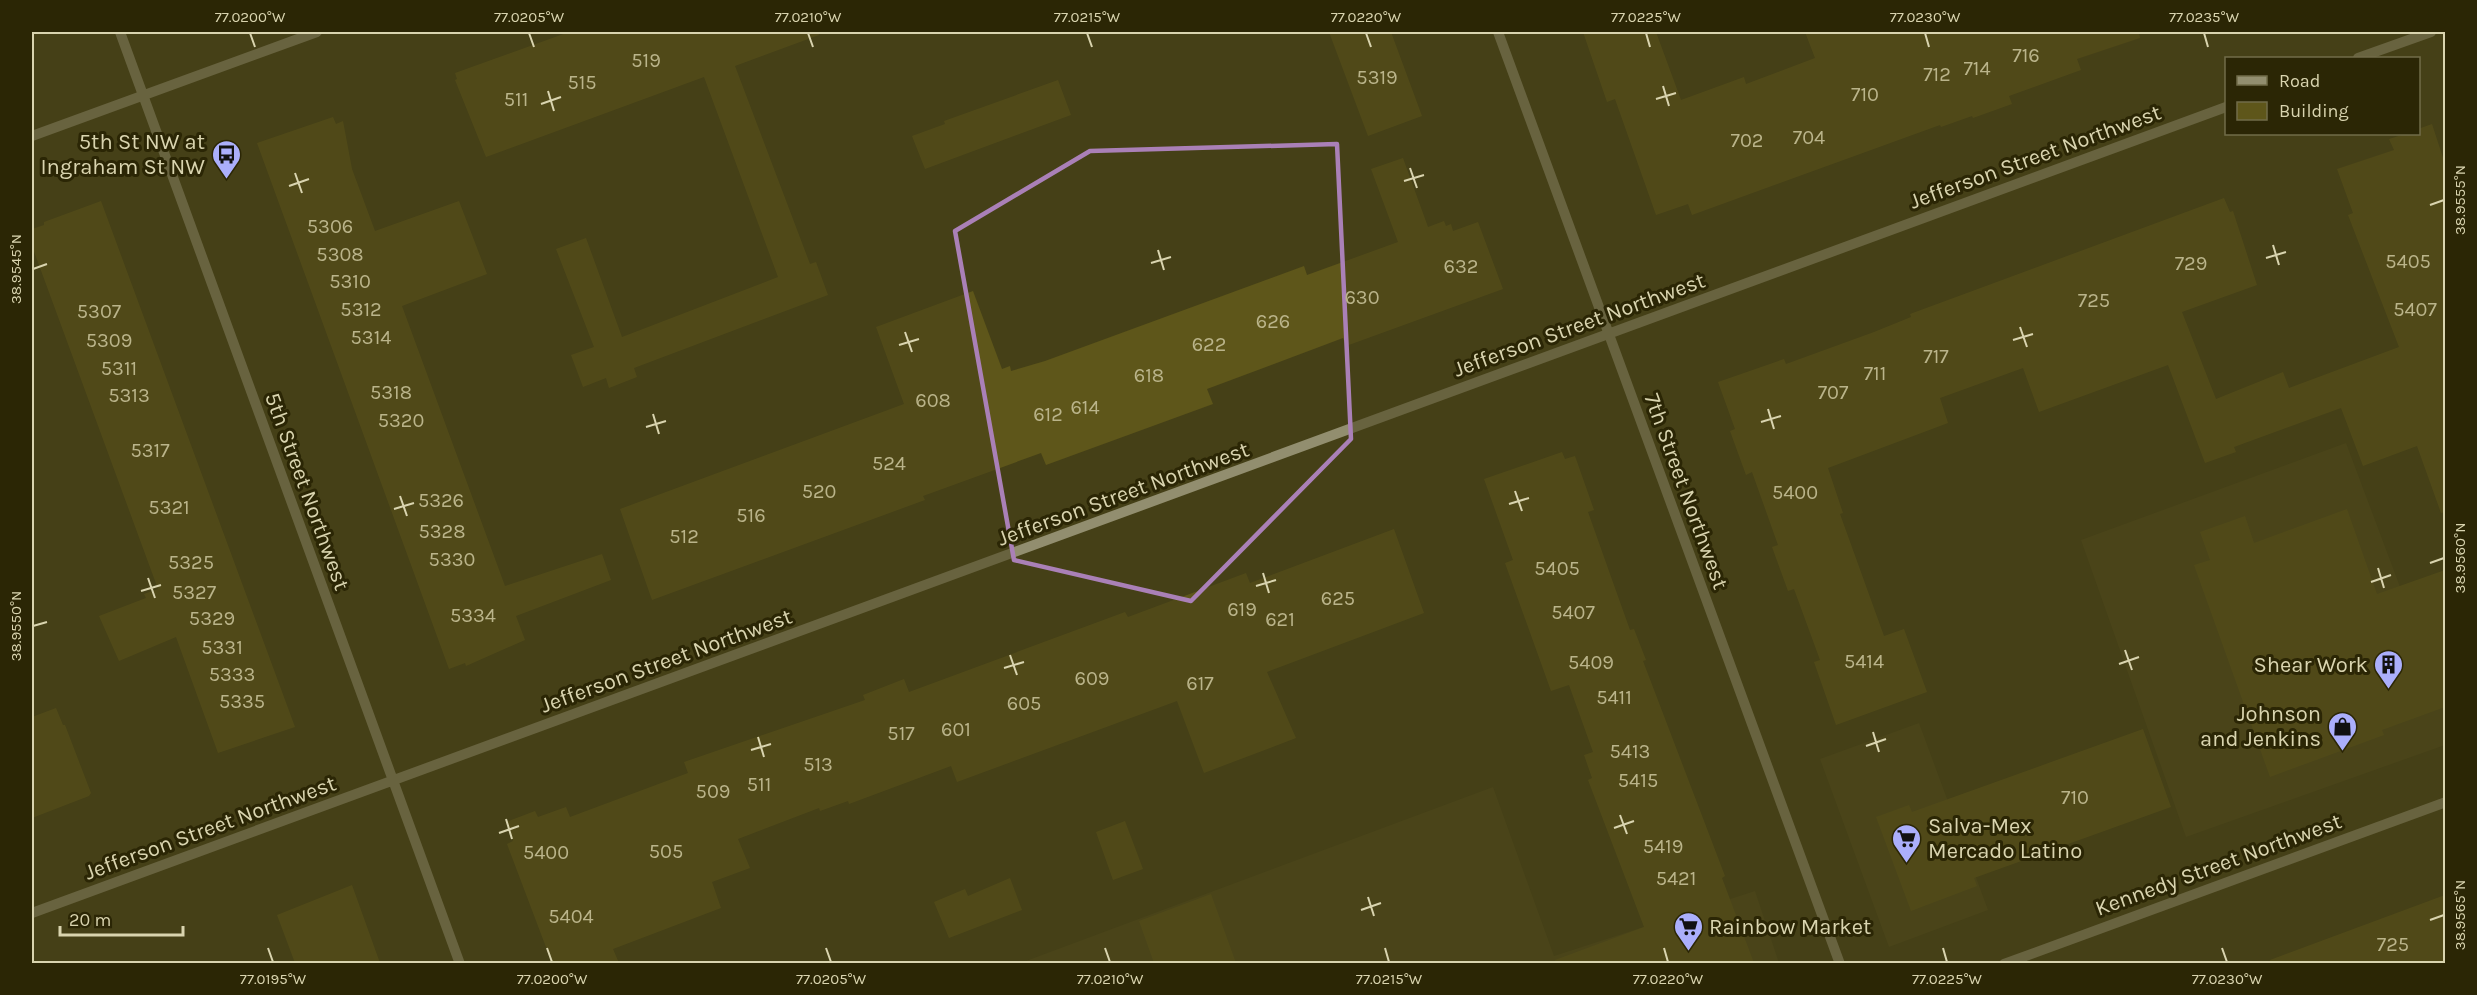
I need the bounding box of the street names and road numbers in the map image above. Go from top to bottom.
street label: Jefferson Street Northwest [1906,99,2165,215]
street label: Jefferson Street Northwest [1450,267,1709,383]
street label: 5th Street Northwest [259,389,355,594]
street label: 7th Street Northwest [1639,390,1734,593]
street label: Jefferson Street Northwest [994,436,1253,552]
street label: Jefferson Street Northwest [537,603,796,719]
street label: Jefferson Street Northwest [81,770,340,886]
street label: Kennedy Street Northwest [2092,808,2345,922]

